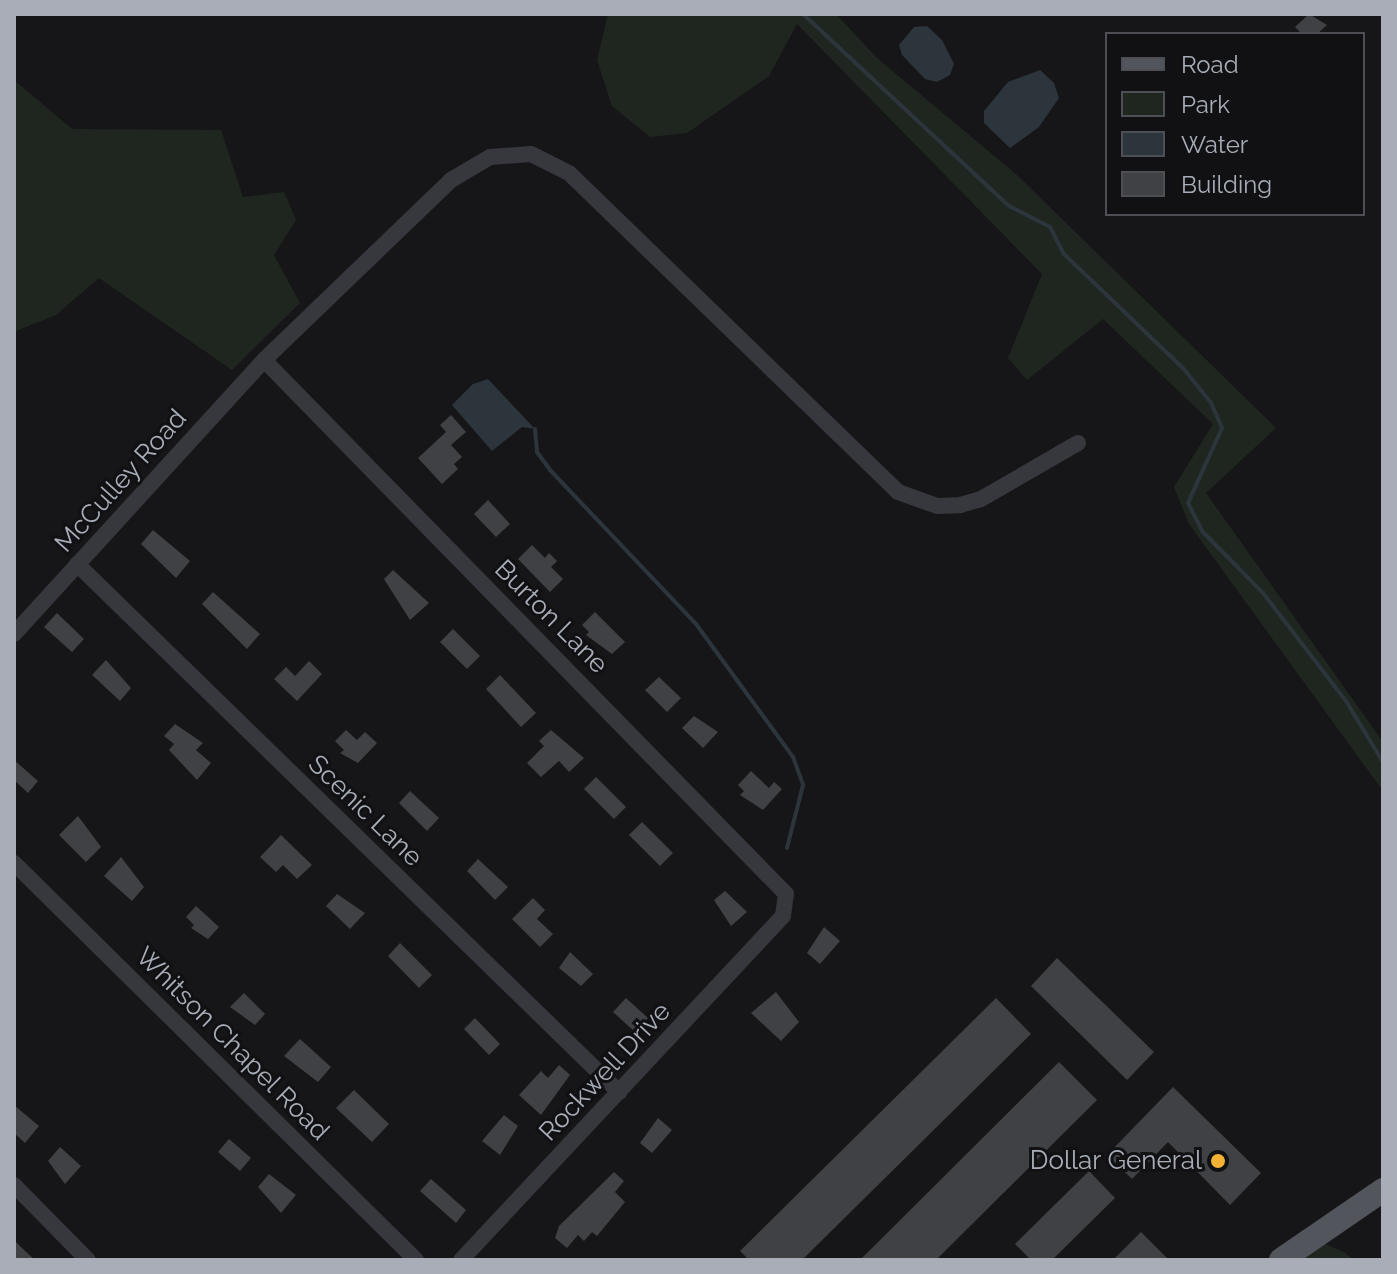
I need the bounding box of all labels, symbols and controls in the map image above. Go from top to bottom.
legend [1105,32,1365,216]
text: Road [1181,50,1239,79]
text: Park [1181,90,1230,119]
text: Water [1181,130,1248,159]
text: Building [1181,170,1272,199]
street label: McCulley Road [48,403,194,559]
street label: Burton Lane [488,554,614,680]
street label: Scenic Lane [301,749,429,873]
street label: Whitson Chapel Road [129,941,335,1147]
street label: Rockwell Drive [533,996,677,1148]
place label: Dollar General [1029,1145,1202,1177]
marker: Dollar General [1209,1152,1227,1170]

